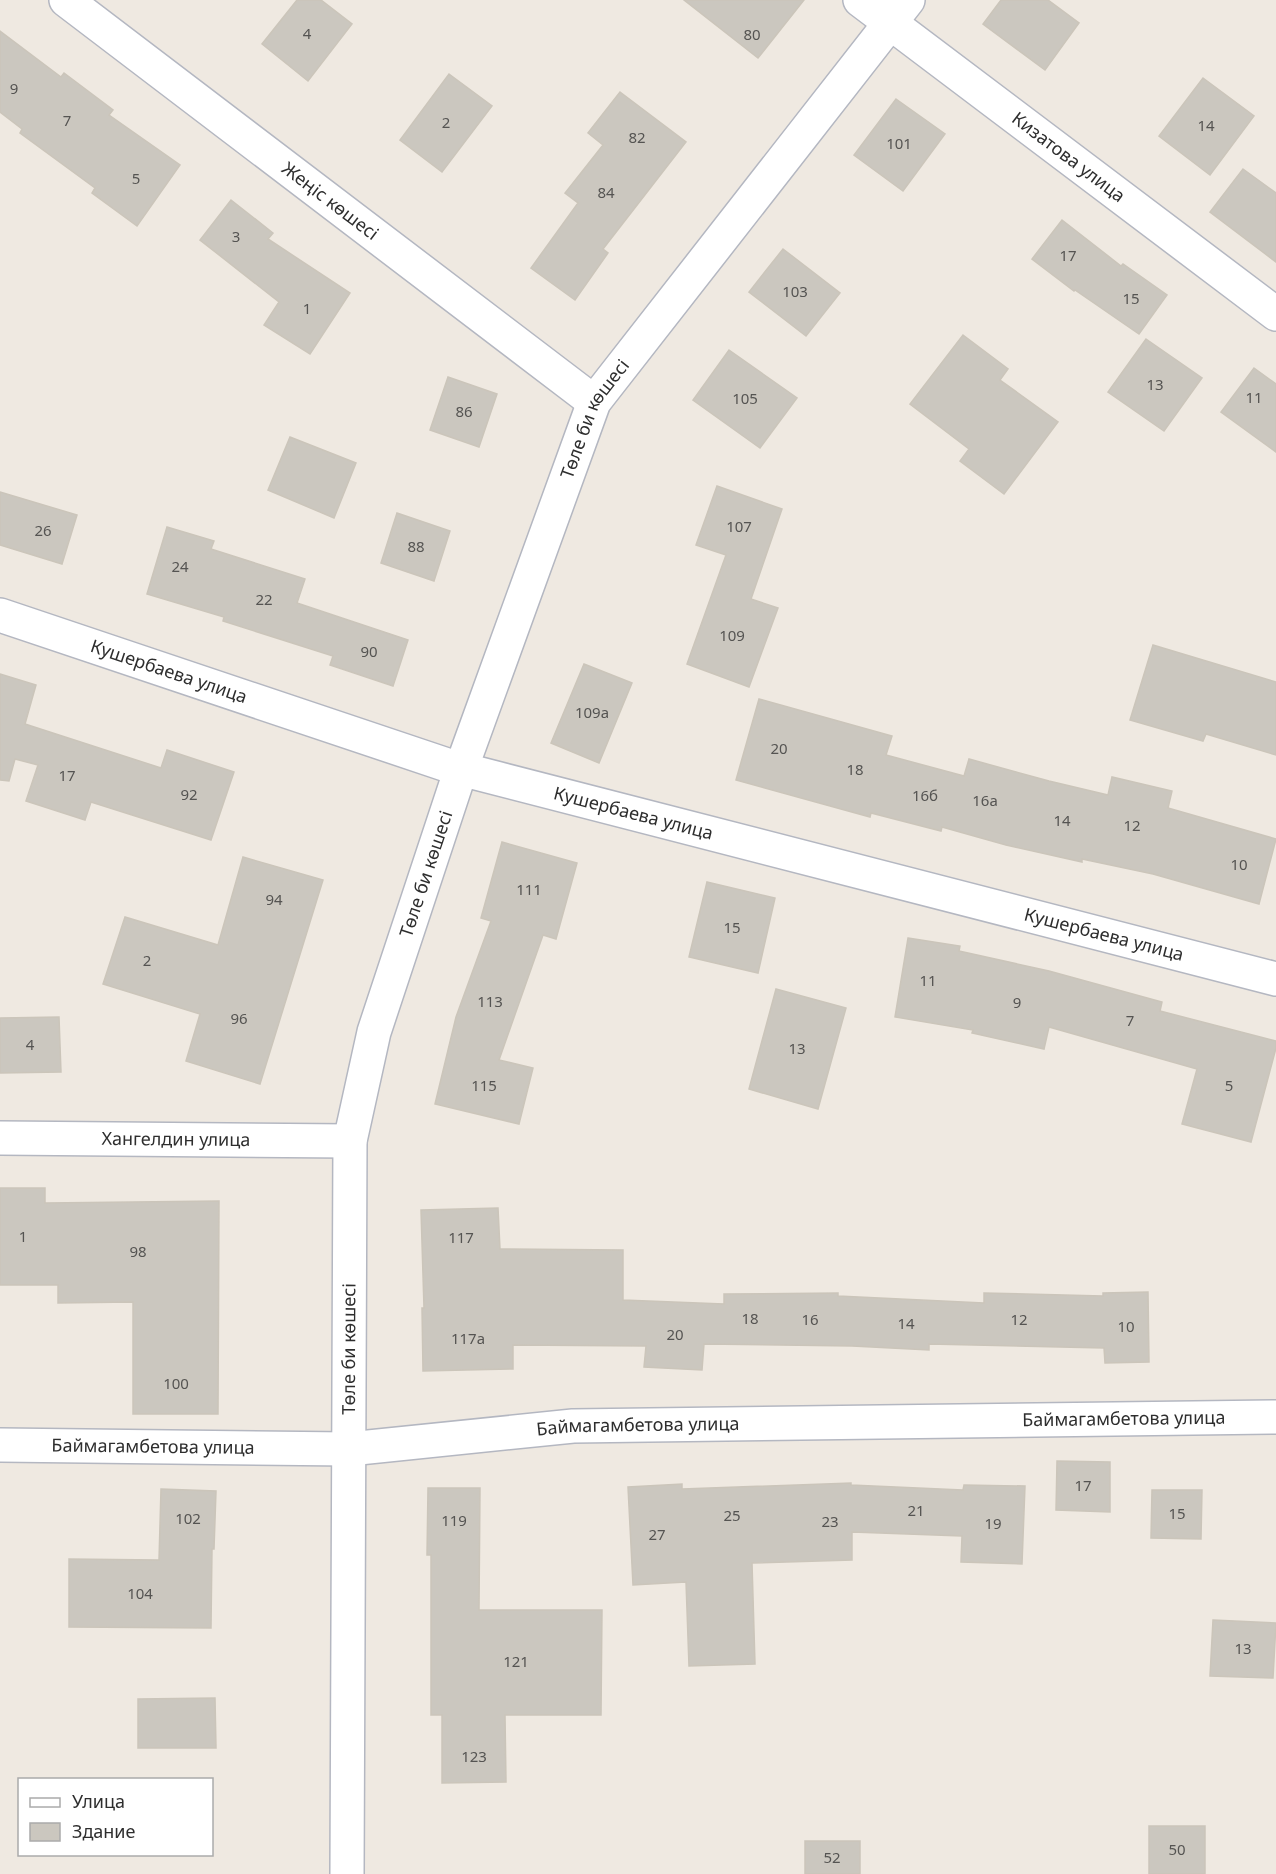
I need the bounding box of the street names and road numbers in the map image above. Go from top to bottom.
street label: Кизатова улица [1007,106,1130,207]
street label: Жеңіс көшесі [278,156,384,245]
street label: Төле би көшесі [554,354,634,482]
street label: Кушербаева улица [88,633,251,708]
street label: Кушербаева улица [551,780,716,845]
street label: Төле би көшесі [393,807,457,940]
street label: Кушербаева улица [1022,902,1187,966]
street label: Хангелдин улица [102,1126,250,1151]
street label: Төле би көшесі [336,1283,360,1415]
street label: Баймагамбетова улица [1022,1405,1225,1431]
street label: Баймагамбетова улица [535,1411,740,1441]
street label: Баймагамбетова улица [51,1433,255,1459]

